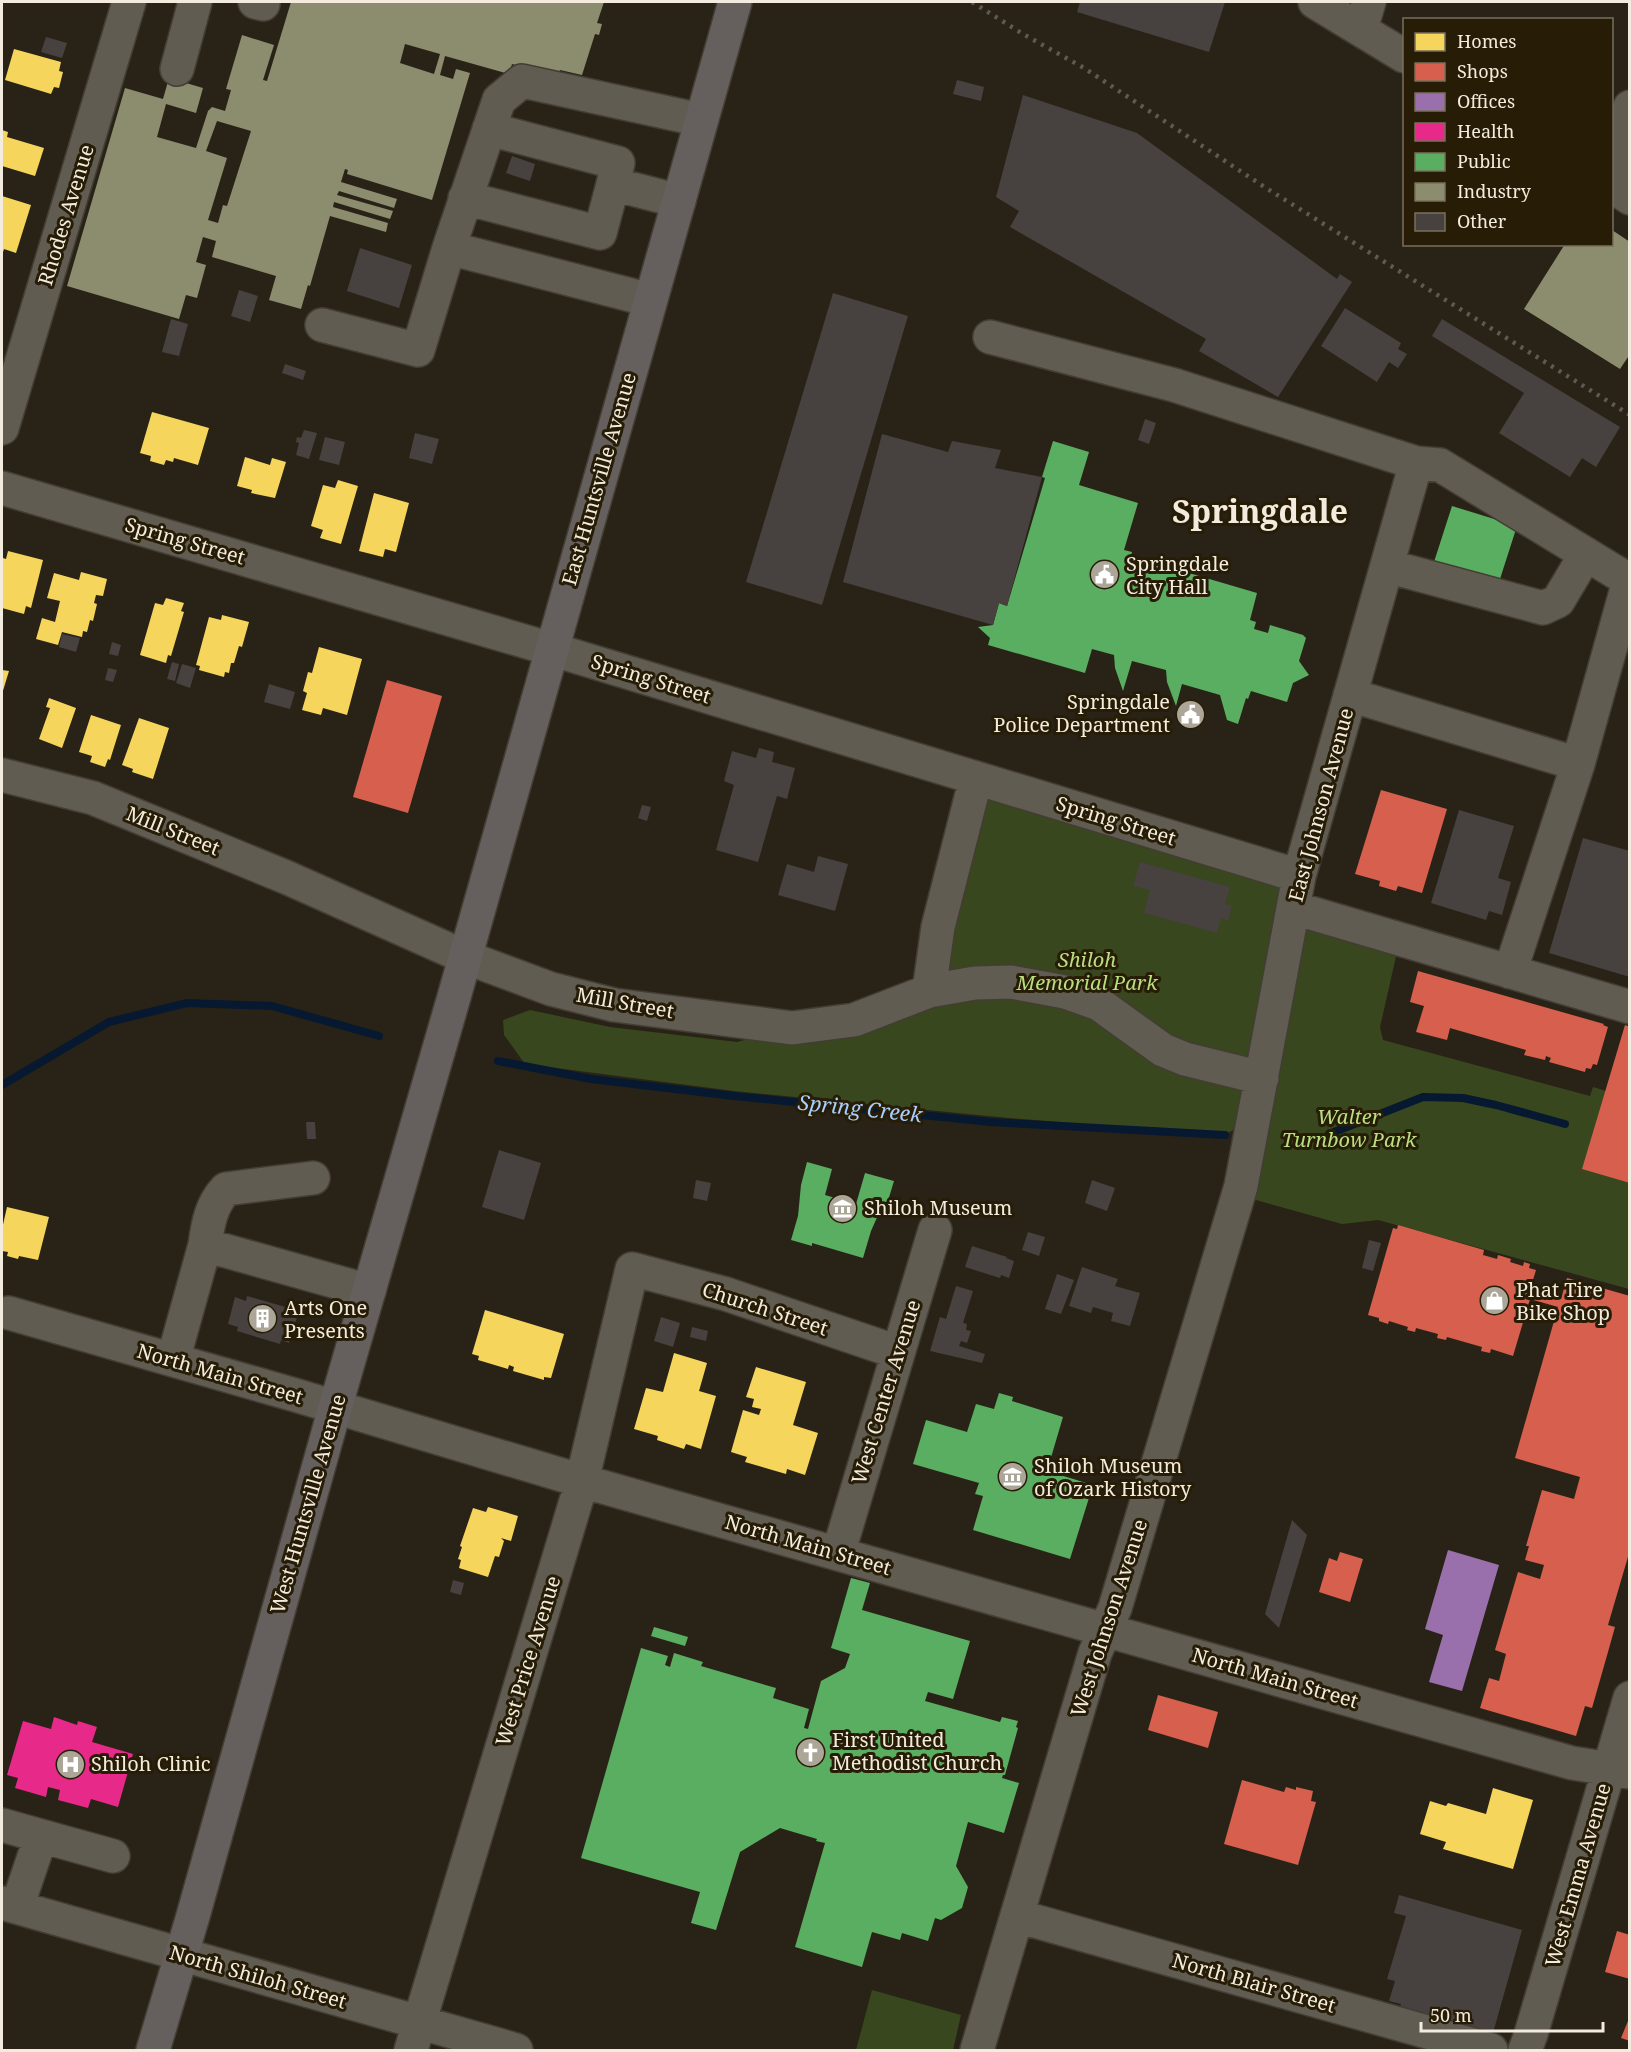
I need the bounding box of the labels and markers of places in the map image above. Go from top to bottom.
place label: Springdale City Hall [1126,550,1229,600]
public building icon: Springdale City Hall [1089,559,1121,591]
place label: Springdale Police Department [993,688,1170,738]
public building icon: Springdale Police Department [1175,698,1207,730]
museum icon: Shiloh Museum [827,1192,859,1224]
place label: Shiloh Museum [864,1194,1012,1221]
place label: Phat Tire Bike Shop [1516,1276,1610,1326]
shop icon: Phat Tire Bike Shop [1479,1285,1511,1317]
place label: Arts One Presents [284,1294,367,1344]
building icon: Arts One Presents [247,1303,279,1335]
place label: Shiloh Museum of Ozark History [1034,1452,1192,1502]
museum icon: Shiloh Museum of Ozark History [997,1461,1029,1493]
place label: First United Methodist Church [832,1726,1003,1776]
church icon: First United Methodist Church [795,1736,827,1768]
hospital icon: Shiloh Clinic [54,1748,86,1780]
place label: Shiloh Clinic [91,1750,211,1777]

